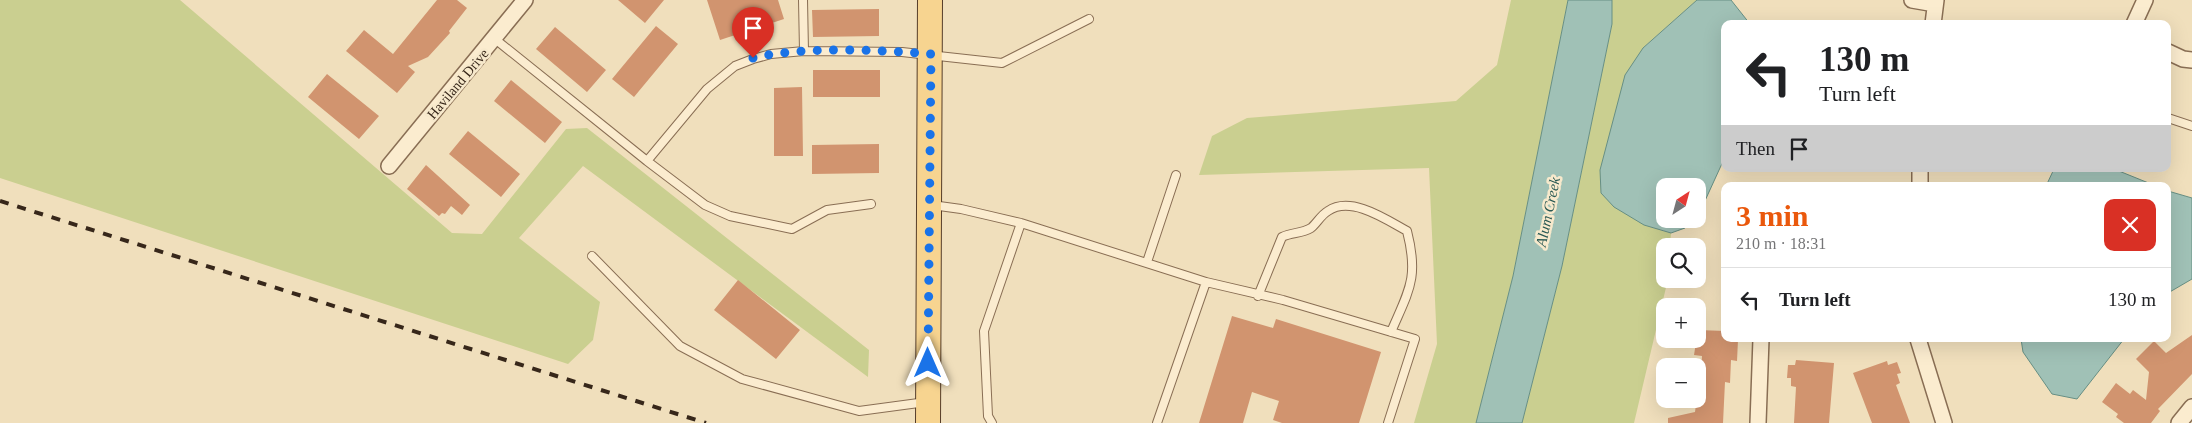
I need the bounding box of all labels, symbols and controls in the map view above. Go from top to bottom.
pin [732,7,774,58]
icon: arrive [739,14,767,42]
icon: left [1736,40,1801,105]
text: 130 m [1819,40,1909,79]
street label: Haviland Drive [424,46,492,122]
text: Turn left [1819,81,1896,106]
icon: arrive [1785,135,1813,163]
text: Then [1736,138,1775,159]
water label: Alum Creek [1533,175,1563,249]
north arrow [1656,178,1706,228]
map controls [1656,178,1706,408]
text: 3 min [1736,199,1809,232]
button: close [2104,199,2156,251]
text: 210 m · 18:31 [1736,235,1826,252]
button: search [1656,238,1706,288]
icon: left [1736,286,1764,314]
text: Turn left [1779,289,1851,310]
text: 130 m [2108,289,2156,310]
button: + [1656,298,1706,348]
position arrow [901,336,953,388]
button: − [1656,358,1706,408]

